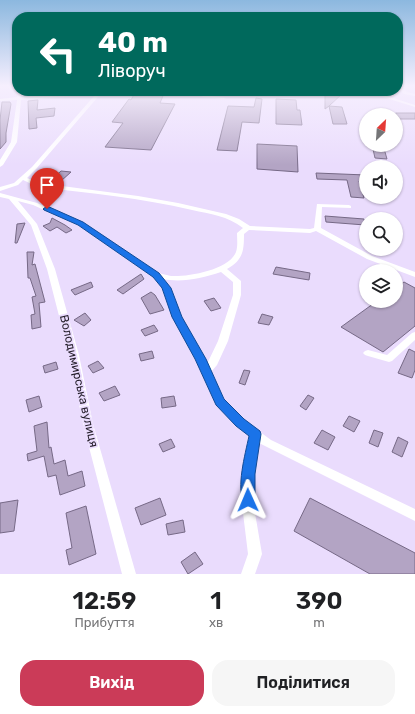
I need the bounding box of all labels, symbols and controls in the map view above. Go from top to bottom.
text: 40 m [98,26,168,59]
icon: left [32,28,84,80]
text: Ліворуч [98,60,166,82]
north arrow [359,108,403,152]
map controls [359,108,403,308]
button: sound [359,160,403,204]
pin [30,168,64,209]
icon: arrive [36,174,58,196]
button: search [359,212,403,256]
button: layers [359,264,403,308]
street label: Володимирська вулиця [57,313,101,449]
position arrow [227,479,269,521]
text: 12:59 [73,587,136,615]
text: 1 [210,587,222,615]
text: 390 [296,587,342,615]
text: Прибуття [74,615,134,630]
text: хв [209,615,223,630]
text: m [313,615,325,630]
button: Вихід [20,660,204,706]
button: Поділитися [212,660,395,706]

